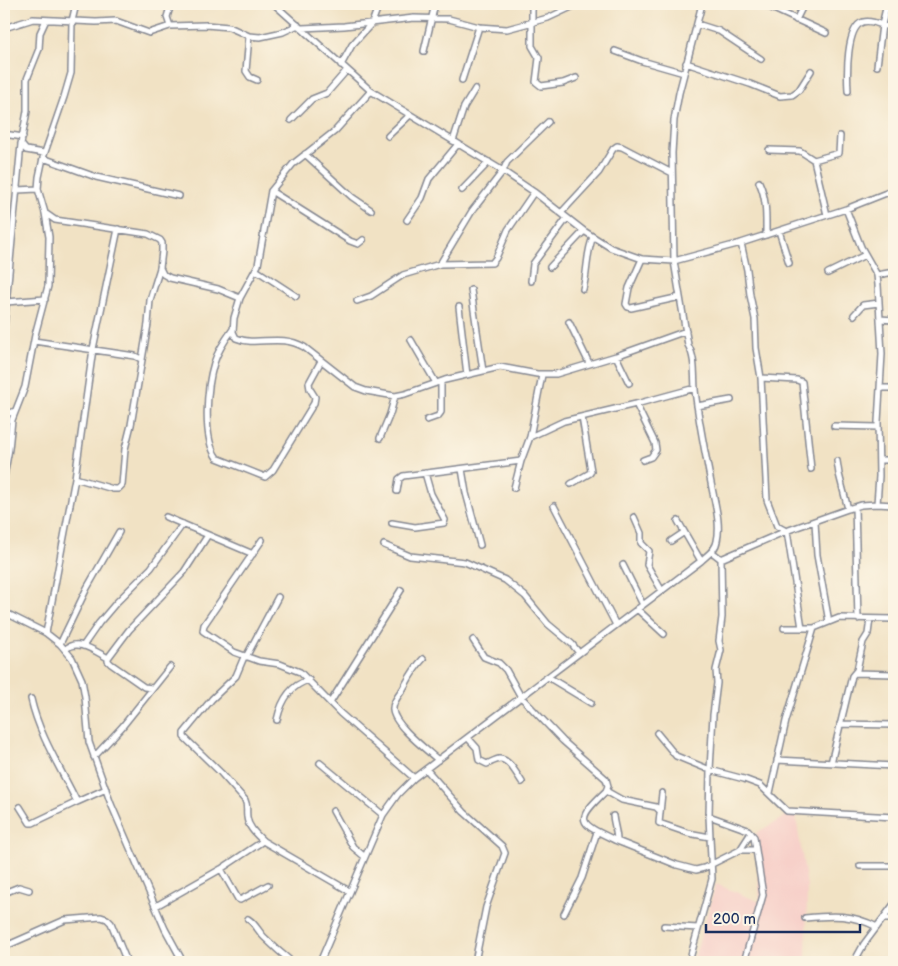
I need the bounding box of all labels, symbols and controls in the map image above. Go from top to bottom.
scale bar [706,901,859,933]
text: 200 m [713,910,756,929]

